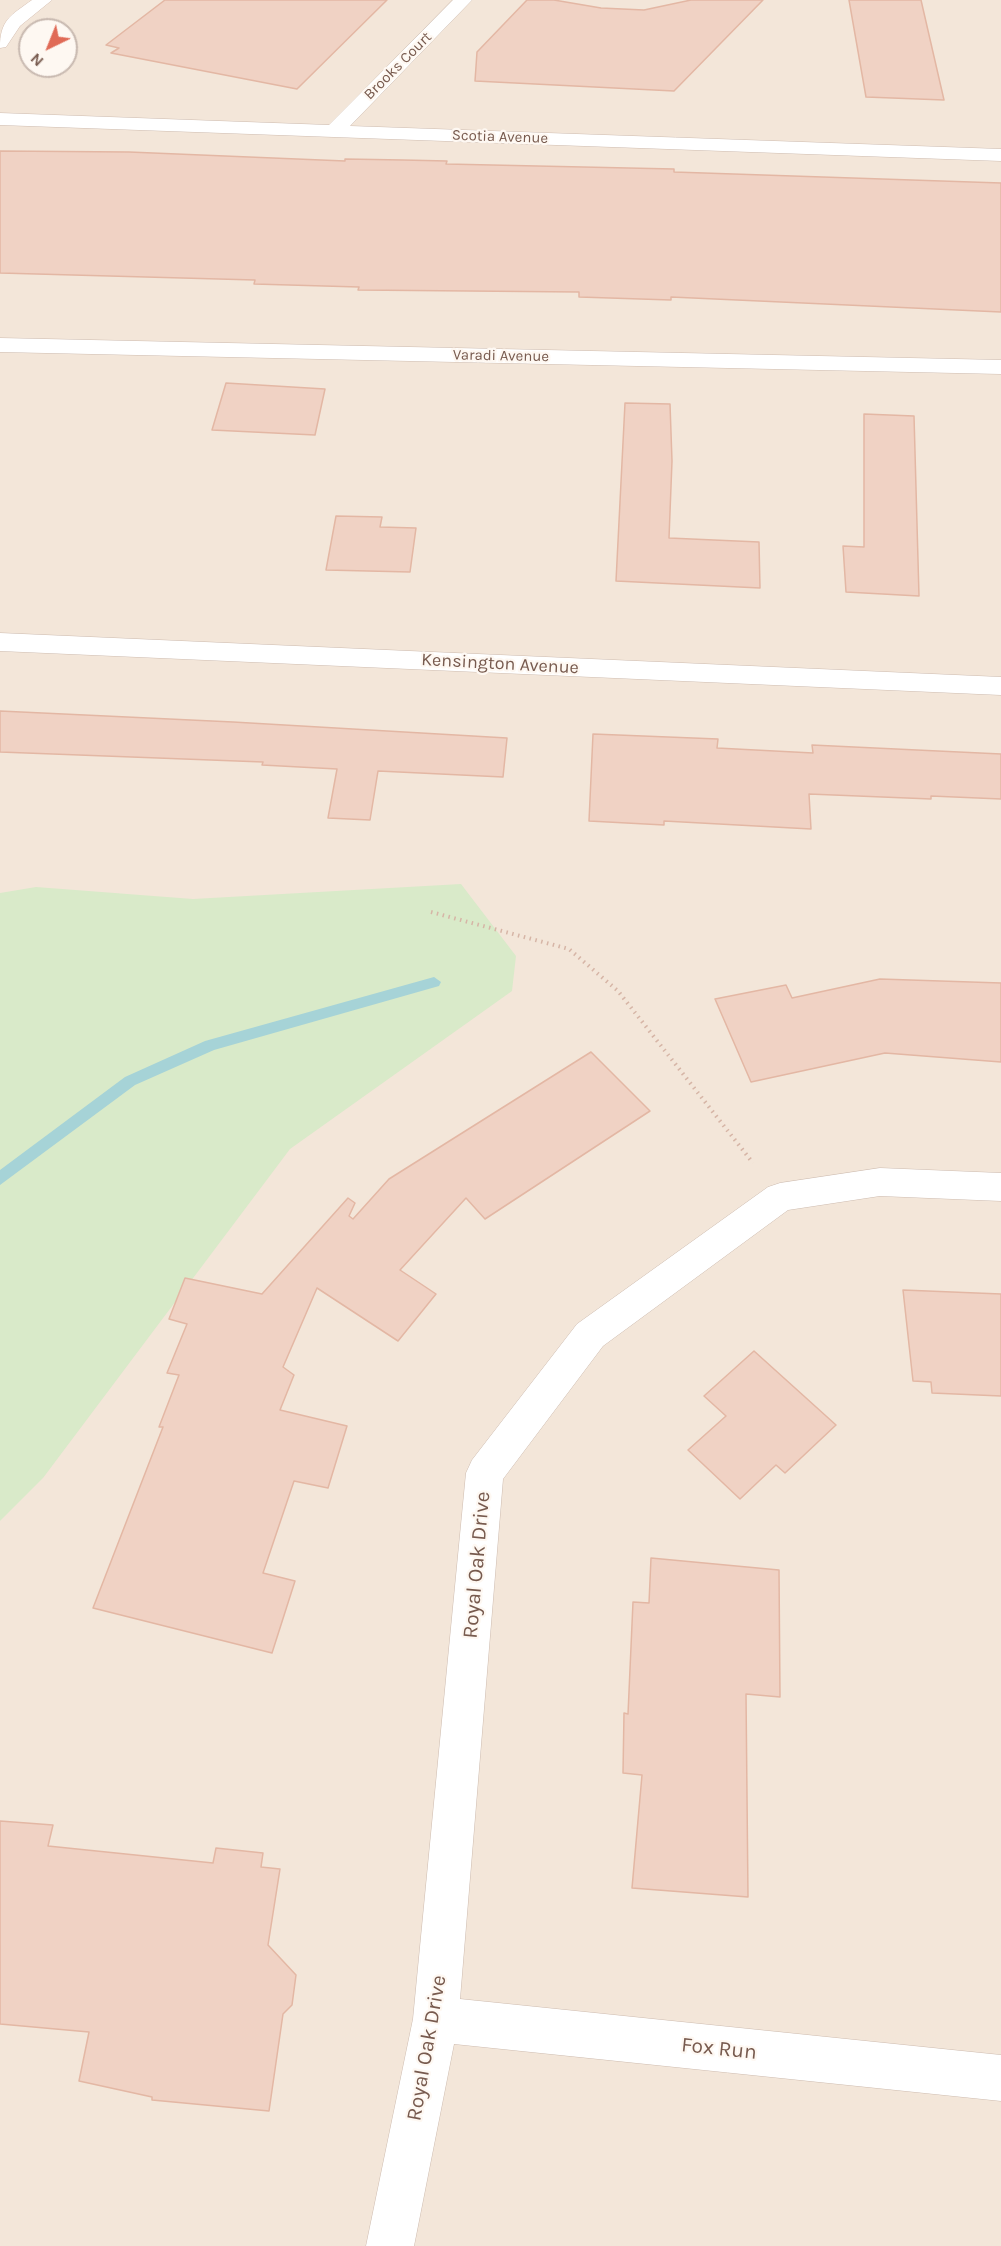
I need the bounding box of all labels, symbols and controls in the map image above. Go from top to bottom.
north arrow [18,18,78,78]
street label: Brooks Court [360,28,436,104]
text: N [26,49,47,71]
street label: Scotia Avenue [452,126,548,148]
street label: Varadi Avenue [453,346,549,366]
street label: Kensington Avenue [421,649,579,679]
street label: Royal Oak Drive [458,1490,496,1640]
street label: Royal Oak Drive [402,1973,452,2123]
street label: Fox Run [680,2033,758,2065]

